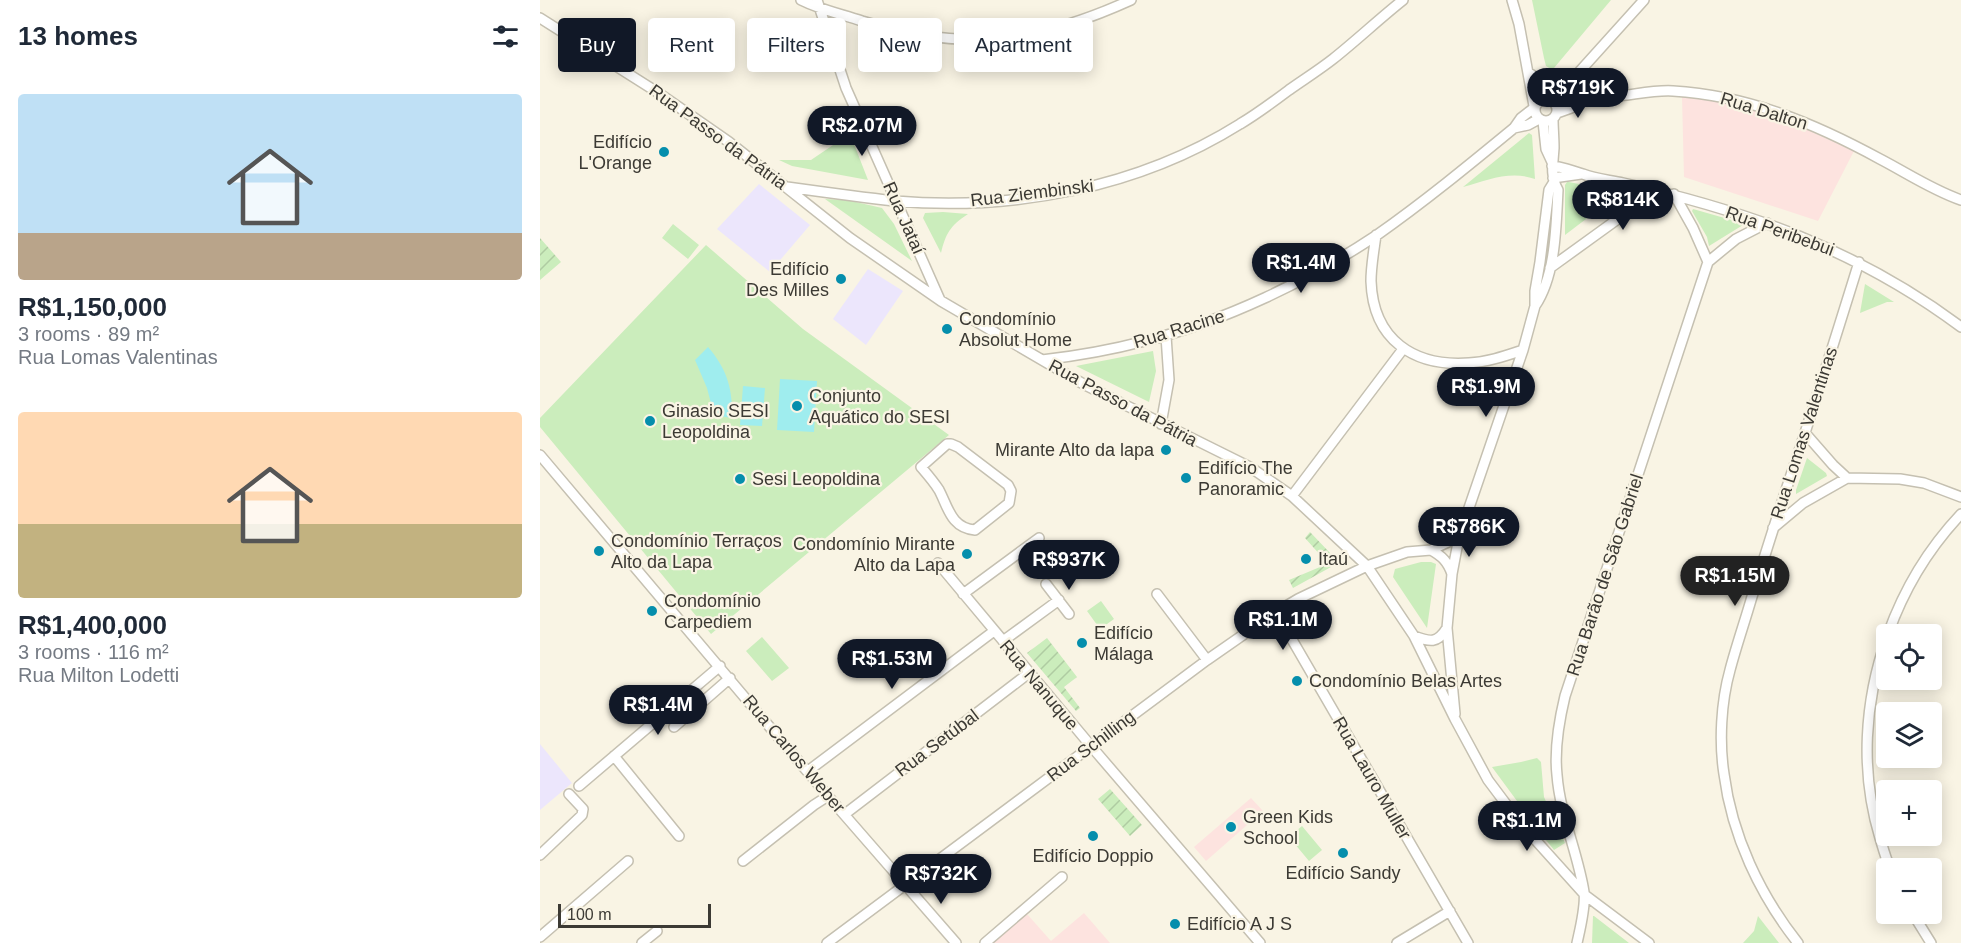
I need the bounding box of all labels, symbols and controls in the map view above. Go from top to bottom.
chip: Buy [558,18,636,72]
chip: Rent [648,18,735,72]
chip: Filters [747,18,846,72]
chip: New [858,18,942,72]
chip: Apartment [954,18,1093,72]
icon: filters [489,20,522,53]
text: 13 homes [18,21,138,51]
pin: R$719K [1529,68,1627,119]
text: R$719K [1541,76,1615,98]
street label: Rua Passo da Pátria [645,80,791,194]
street label: Rua Dalton [1718,88,1810,134]
pin: R$2.07M [807,106,917,157]
text: R$2.07M [821,114,903,136]
place label: Edifício L'Orange [579,132,652,173]
icon: home [216,133,324,241]
marker: Edifício L'Orange [657,145,671,159]
street label: Rua Ziembinski [969,176,1095,210]
street label: Rua Jataí [879,179,929,257]
pin: R$814K [1574,180,1672,231]
text: R$814K [1586,188,1660,210]
street label: Rua Peribebui [1723,202,1837,260]
pin: R$1.4M [1252,243,1350,294]
text: R$1.4M [1266,251,1336,273]
place label: Edifício Des Milles [746,259,829,300]
marker: Edifício Des Milles [834,272,848,286]
text: R$1,150,000 [18,292,167,322]
street label: Rua Racine [1131,306,1227,352]
place label: Condomínio Absolut Home [959,309,1072,350]
marker: Condomínio Absolut Home [940,322,954,336]
text: 3 rooms · 89 m² [18,323,159,345]
street label: Rua Lomas Valentinas [1767,344,1841,522]
text: Rua Lomas Valentinas [18,346,218,368]
street label: Rua Passo da Pátria [1045,355,1201,451]
pin: R$1.9M [1437,367,1535,418]
text: R$1.9M [1451,375,1521,397]
place label: Conjunto Aquático do SESI [809,386,950,427]
marker: Conjunto Aquático do SESI [790,399,804,413]
place label: Ginasio SESI Leopoldina [662,401,769,442]
marker: Ginasio SESI Leopoldina [643,414,657,428]
place label: Mirante Alto da lapa [995,440,1155,460]
marker: Mirante Alto da lapa [1159,443,1173,457]
icon: home [216,451,324,559]
place label: Edifício The Panoramic [1198,458,1293,499]
place label: Sesi Leopoldina [752,469,881,489]
marker: Edifício The Panoramic [1179,471,1193,485]
marker: Sesi Leopoldina [733,472,747,486]
street label: Rua Barão de São Gabriel [1563,472,1647,678]
pin: R$786K [1420,507,1518,558]
text: R$786K [1432,515,1506,537]
place label: Condomínio Terraços Alto da Lapa [611,531,782,572]
place label: Condomínio Mirante Alto da Lapa [793,534,956,575]
pin: R$937K [1020,540,1118,591]
marker: Condomínio Terraços Alto da Lapa [592,544,606,558]
marker: Condomínio Mirante Alto da Lapa [960,547,974,561]
text: R$937K [1032,548,1106,570]
place label: Itaú [1318,549,1348,569]
marker: Itaú [1299,552,1313,566]
pin: R$1.15M [1680,556,1790,607]
text: R$1.15M [1694,564,1776,586]
place label: Condomínio Carpediem [664,591,761,632]
pin: R$1.1M [1234,600,1332,651]
marker: Condomínio Carpediem [645,604,659,618]
text: R$1.1M [1248,608,1318,630]
text: R$1,400,000 [18,610,167,640]
place label: Edifício Málaga [1094,623,1154,664]
map controls [1876,624,1942,924]
button: locate [1876,624,1942,690]
street label: Rua Nanuque [996,636,1082,734]
marker: Edifício Málaga [1075,636,1089,650]
pin: R$1.53M [837,639,947,690]
text: 3 rooms · 116 m² [18,641,169,663]
text: R$1.53M [851,647,933,669]
text: Rua Milton Lodetti [18,664,179,686]
place label: Condomínio Belas Artes [1309,671,1502,691]
marker: Condomínio Belas Artes [1290,674,1304,688]
pin: R$1.4M [609,685,707,736]
street label: Rua Carlos Weber [739,691,849,817]
text: R$1.4M [623,693,693,715]
button: layers [1876,702,1942,768]
street label: Rua Setúbal [891,705,983,781]
street label: Rua Schilling [1043,706,1139,786]
street label: Rua Lauro Muller [1329,713,1415,843]
button: + [1876,780,1942,846]
pin: R$1.1M [1478,801,1576,852]
place label: Green Kids School [1243,807,1333,848]
text: R$1.1M [1492,809,1562,831]
marker: Green Kids School [1224,820,1238,834]
marker: Edifício Doppio [1086,829,1100,843]
place label: Edifício Doppio [1032,846,1154,866]
marker: Edifício Sandy [1336,846,1350,860]
pin: R$732K [892,854,990,905]
button: − [1876,858,1942,924]
text: R$732K [904,862,978,884]
place label: Edifício Sandy [1285,863,1401,883]
scale bar [558,901,711,928]
text: 100 m [567,906,611,923]
place label: Edifício A J S [1187,914,1292,934]
marker: Edifício A J S [1168,917,1182,931]

